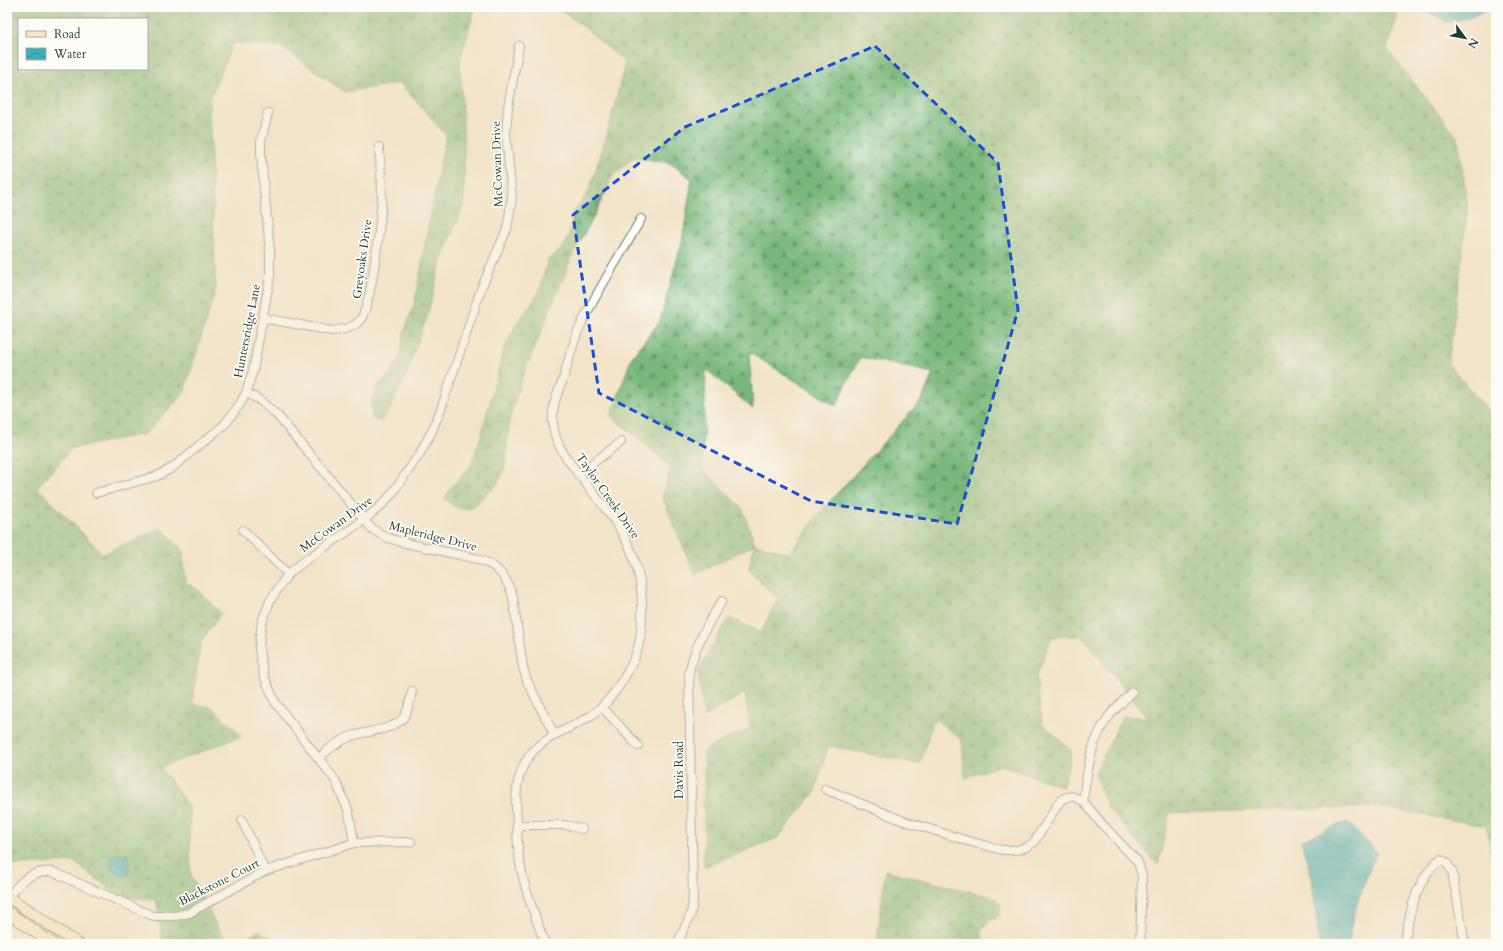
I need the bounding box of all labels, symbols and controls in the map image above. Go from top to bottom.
legend [18,18,148,70]
north arrow [1445,18,1485,58]
text: Road [54,26,81,42]
text: N [1464,35,1482,51]
text: Water [53,46,87,62]
street label: McCowan Drive [487,121,507,207]
street label: Greyoaks Drive [349,218,375,300]
street label: Huntersridge Lane [230,283,264,379]
street label: Taylor Creek Drive [573,450,643,542]
street label: McCowan Drive [296,492,376,556]
street label: Mapleridge Drive [387,517,479,555]
street label: Davis Road [671,740,687,799]
street label: Blackstone Court [176,855,262,909]

